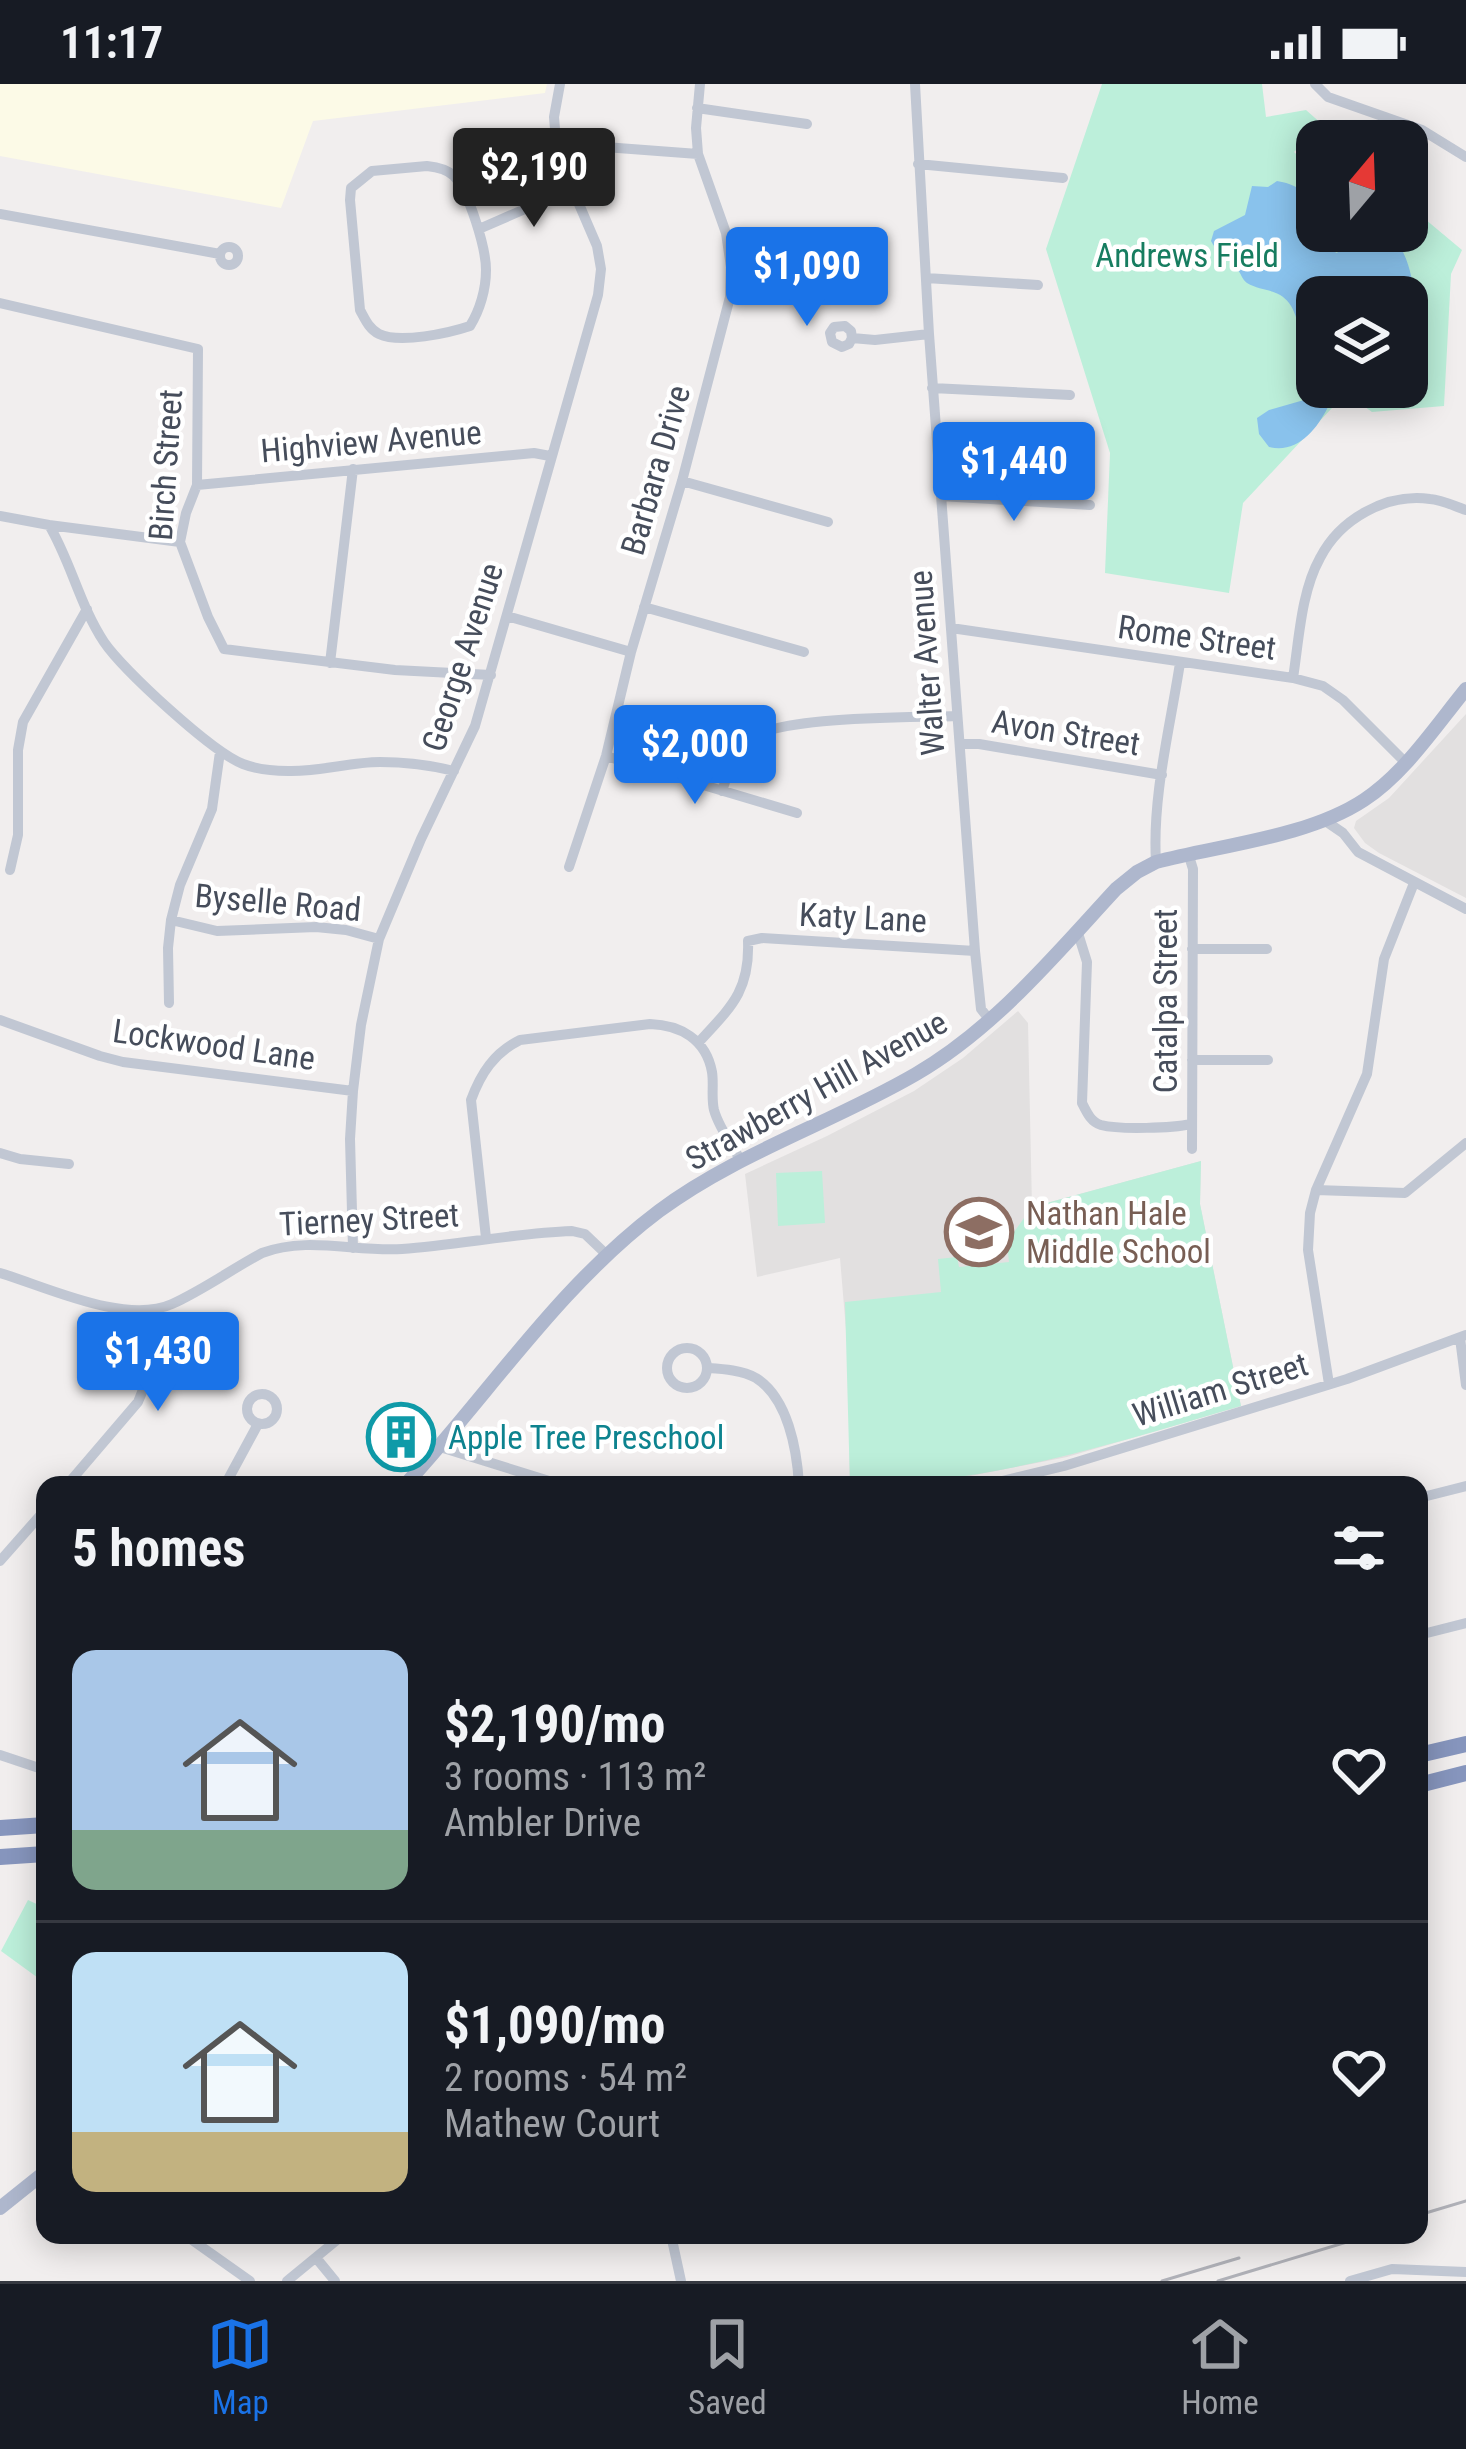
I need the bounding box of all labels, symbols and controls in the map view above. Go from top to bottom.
text: 11:17 [60,16,163,69]
north arrow [1296,120,1428,252]
map controls [1296,120,1428,408]
pin: $2,190 [436,128,632,230]
text: $2,190 [480,144,588,190]
pin: $1,090 [709,227,905,329]
park label: Andrews Field [1095,236,1279,275]
text: $1,090 [753,243,861,289]
button: layers [1296,276,1428,408]
street label: Barbara Drive [613,381,698,559]
street label: Birch Street [141,388,190,542]
street label: Highview Avenue [259,412,483,471]
pin: $1,440 [916,422,1112,524]
text: $1,440 [960,438,1068,484]
street label: George Avenue [414,558,511,756]
street label: Walter Avenue [901,569,952,757]
street label: Rome Street [1115,607,1279,668]
street label: Avon Street [989,702,1143,763]
pin: $2,000 [597,705,793,807]
text: $2,000 [641,721,749,767]
street label: Byselle Road [193,876,363,929]
street label: Katy Lane [798,895,928,940]
street label: Catalpa Street [1146,909,1185,1093]
street label: Strawberry Hill Avenue [679,1002,954,1178]
street label: Lockwood Lane [110,1011,318,1078]
place label: Nathan Hale Middle School [1026,1194,1211,1271]
street label: Tierney Street [278,1195,460,1244]
school or university icon: Nathan Hale Middle School [944,1197,1014,1267]
pin: $1,430 [60,1312,256,1414]
text: $1,430 [104,1328,212,1374]
street label: William Street [1128,1344,1312,1435]
building icon: Apple Tree Preschool [366,1402,436,1472]
place label: Apple Tree Preschool [448,1418,724,1457]
icon: filters [1326,1515,1392,1581]
text: 5 homes [72,1519,245,1578]
text: $2,190/mo [444,1695,665,1754]
icon: home [168,1698,312,1842]
icon: heart [1326,1737,1392,1803]
text: 3 rooms · 113 m² [444,1754,706,1800]
text: Ambler Drive [444,1800,641,1846]
text: $1,090/mo [444,1996,665,2055]
icon: home [168,2000,312,2144]
icon: heart [1326,2039,1392,2105]
text: 2 rooms · 54 m² [444,2055,687,2101]
text: Mathew Court [444,2101,660,2147]
tab: Map [207,2311,273,2422]
tab: Saved [688,2311,767,2422]
tab: Home [1181,2311,1259,2422]

